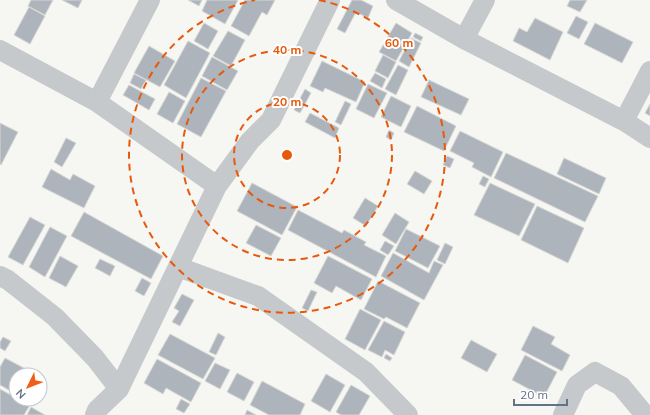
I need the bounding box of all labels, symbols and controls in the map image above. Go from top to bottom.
text: 60 m [385,35,413,50]
text: 40 m [273,42,301,57]
text: 20 m [273,94,301,109]
centre of rings [280,148,294,162]
north arrow [8,367,48,407]
scale bar [514,381,567,407]
text: N [13,386,29,402]
text: 20 m [520,387,548,402]

